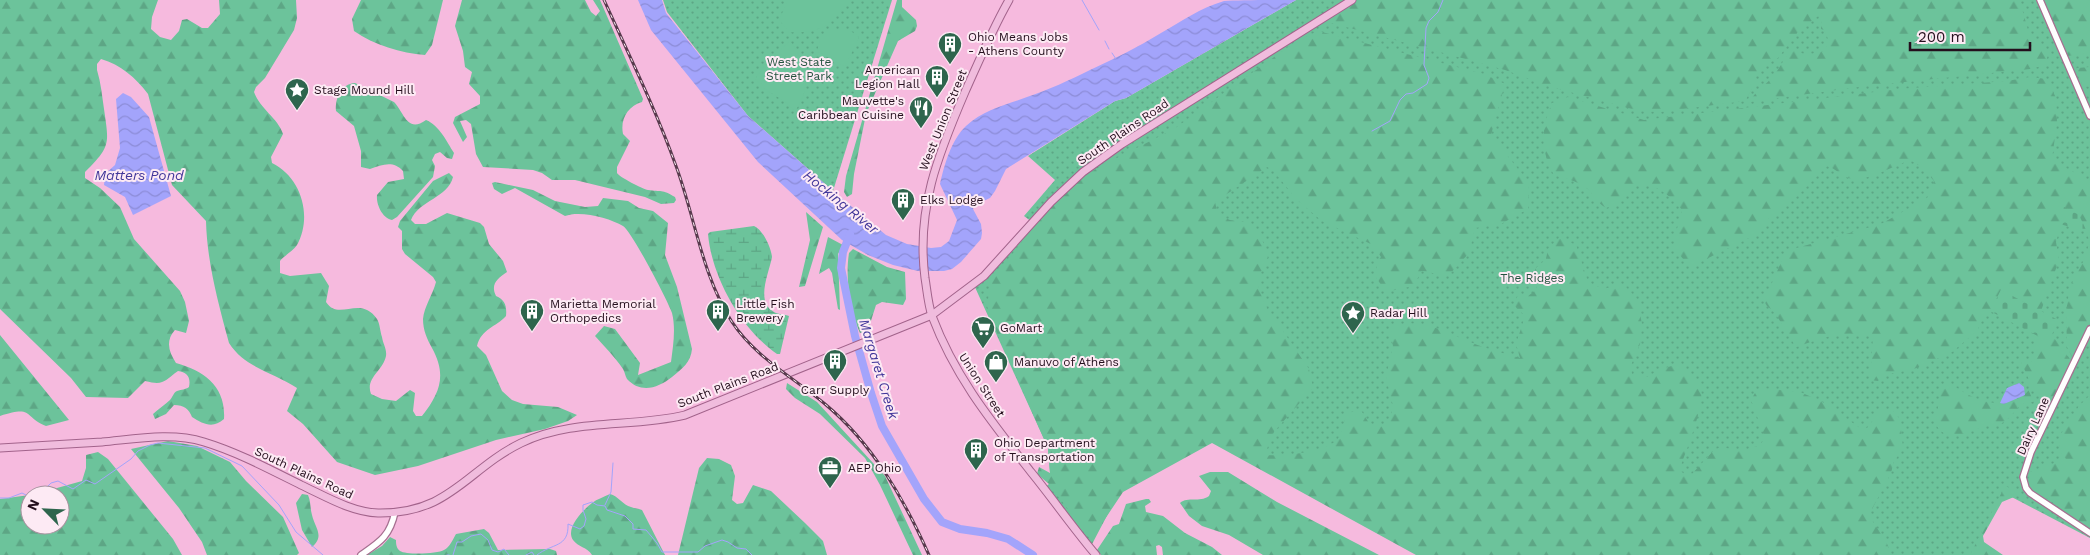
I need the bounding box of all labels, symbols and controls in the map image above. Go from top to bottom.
scale bar [1910,20,2030,52]
text: 200 m [1918,28,1965,46]
place label: Ohio Means Jobs - Athens County [968,30,1068,58]
building icon: Ohio Means Jobs - Athens County [937,31,963,65]
park label: West State Street Park [766,55,832,83]
place label: American Legion Hall [855,63,920,91]
building icon: American Legion Hall [924,64,950,98]
street label: West Union Street [916,68,970,172]
place icon: Stage Mound Hill [284,77,310,111]
place label: Stage Mound Hill [314,83,414,97]
place label: Mauvette's Caribbean Cuisine [798,94,904,122]
restaurant icon: Mauvette's Caribbean Cuisine [908,95,934,129]
street label: South Plains Road [1075,96,1171,168]
water label: Matters Pond [94,167,184,183]
water label: Hocking River [800,167,882,237]
building icon: Elks Lodge [890,187,916,221]
place label: Elks Lodge [920,193,984,207]
park label: The Ridges [1500,271,1564,285]
place label: Marietta Memorial Orthopedics [550,297,656,325]
place label: Little Fish Brewery [736,297,795,325]
building icon: Marietta Memorial Orthopedics [519,298,545,332]
building icon: Little Fish Brewery [705,298,731,332]
place icon: Radar Hill [1340,300,1366,334]
place label: Radar Hill [1370,306,1427,320]
supermarket icon: GoMart [970,315,996,349]
water label: Margaret Creek [856,317,902,421]
place label: GoMart [1000,321,1042,335]
building icon: Carr Supply [822,348,848,382]
shop icon: Manuvo of Athens [983,349,1009,383]
street label: Union Street [956,350,1008,420]
place label: Manuvo of Athens [1014,355,1119,369]
street label: South Plains Road [676,359,780,411]
place label: Carr Supply [801,383,870,397]
street label: Dairy Lane [2014,395,2052,457]
place label: Ohio Department of Transportation [994,436,1095,464]
building icon: Ohio Department of Transportation [963,437,989,471]
street label: South Plains Road [253,444,355,502]
office icon: AEP Ohio [817,455,843,489]
place label: AEP Ohio [848,461,901,475]
north arrow [20,485,70,535]
text: N [24,497,43,513]

